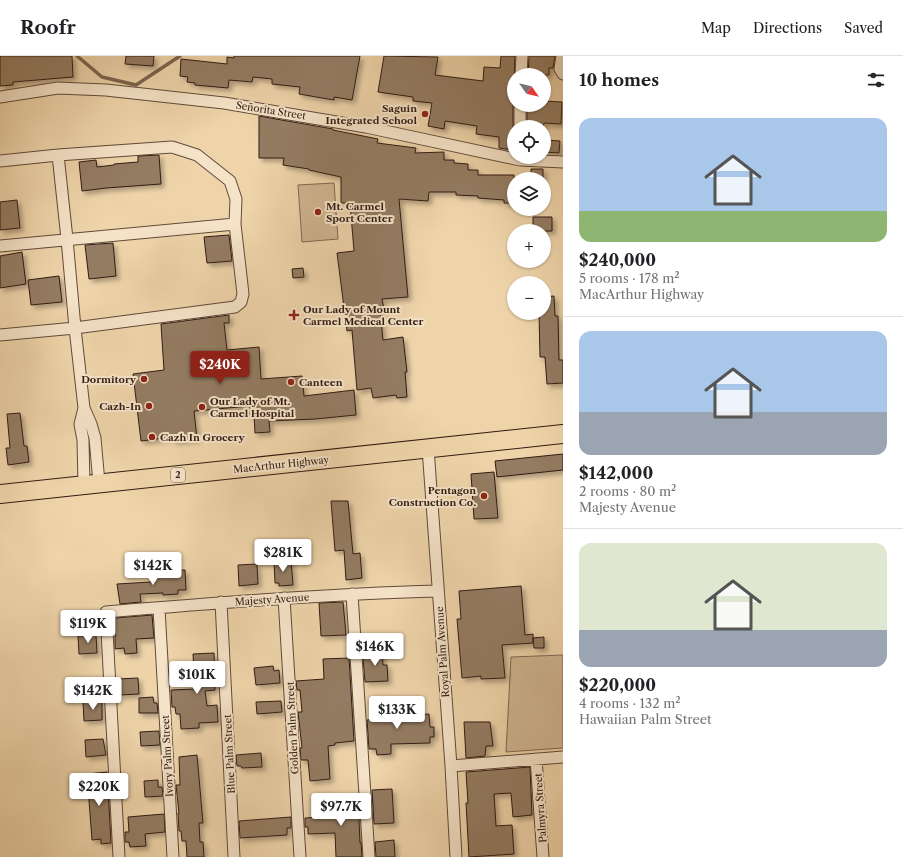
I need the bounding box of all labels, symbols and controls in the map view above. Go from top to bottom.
text: Roofr [20,16,76,39]
text: Map [701,19,731,37]
text: Directions [753,19,822,37]
text: Saved [844,19,883,37]
north arrow [507,68,551,112]
map controls [507,68,551,320]
icon: filters [865,69,887,91]
text: 10 homes [579,70,659,90]
street label: Señorita Street [235,99,307,123]
place label: Saguin Integrated School [325,102,417,127]
marker: Saguin Integrated School [420,109,430,119]
button: locate [507,120,551,164]
icon: home [697,144,769,216]
button: layers [507,172,551,216]
place label: Mt. Carmel Sport Center [326,200,393,225]
marker: Mt. Carmel Sport Center [313,207,323,217]
button: + [507,224,551,268]
text: $240,000 [579,250,656,270]
text: 5 rooms · 178 m² [579,270,680,286]
button: − [507,276,551,320]
text: MacArthur Highway [579,286,704,302]
place label: Our Lady of Mount Carmel Medical Center [303,303,423,328]
marker: Our Lady of Mount Carmel Medical Center [288,309,300,321]
pin: $240K [192,351,248,385]
text: $240K [199,356,241,372]
icon: home [697,357,769,429]
place label: Dormitory [81,373,137,386]
marker: Dormitory [139,374,149,384]
place label: Canteen [299,376,343,389]
marker: Canteen [286,377,296,387]
place label: Our Lady of Mt. Carmel Hospital [210,395,295,420]
place label: Cazh-In [99,400,141,413]
marker: Cazh-In [144,401,154,411]
marker: Our Lady of Mt. Carmel Hospital [197,402,207,412]
place label: Cazh In Grocery [160,431,245,444]
marker: Cazh In Grocery [147,432,157,442]
street label: MacArthur Highway [232,453,330,476]
text: $142,000 [579,463,653,483]
road number: 2 [171,468,185,482]
text: 2 rooms · 80 m² [579,483,676,499]
place label: Pentagon Construction Co. [389,484,476,509]
marker: Pentagon Construction Co. [479,491,489,501]
text: Majesty Avenue [579,499,676,515]
pin: $281K [255,539,311,573]
text: $281K [263,544,303,560]
pin: $142K [125,552,181,586]
text: $142K [134,557,172,573]
icon: home [697,569,769,641]
street label: Majesty Avenue [234,590,310,609]
street label: Royal Palm Avenue [433,606,452,698]
pin: $119K [60,610,116,644]
text: $119K [69,615,107,631]
pin: $146K [347,633,403,667]
text: $146K [356,638,394,654]
pin: $101K [169,661,225,695]
text: $101K [178,666,216,682]
text: $220,000 [579,675,656,695]
pin: $142K [65,677,121,711]
street label: Golden Palm Street [284,681,301,775]
text: $142K [74,682,112,698]
text: 4 rooms · 132 m² [579,695,681,711]
pin: $133K [369,696,425,730]
text: $133K [378,701,416,717]
text: Hawaiian Palm Street [579,711,712,727]
street label: Ivory Palm Street [159,714,176,797]
street label: Blue Palm Street [221,714,238,794]
street label: Palmyra Street [532,772,549,843]
pin: $220K [71,773,127,807]
text: $220K [78,778,120,794]
pin: $97.7K [308,793,374,827]
text: $97.7K [320,798,362,814]

